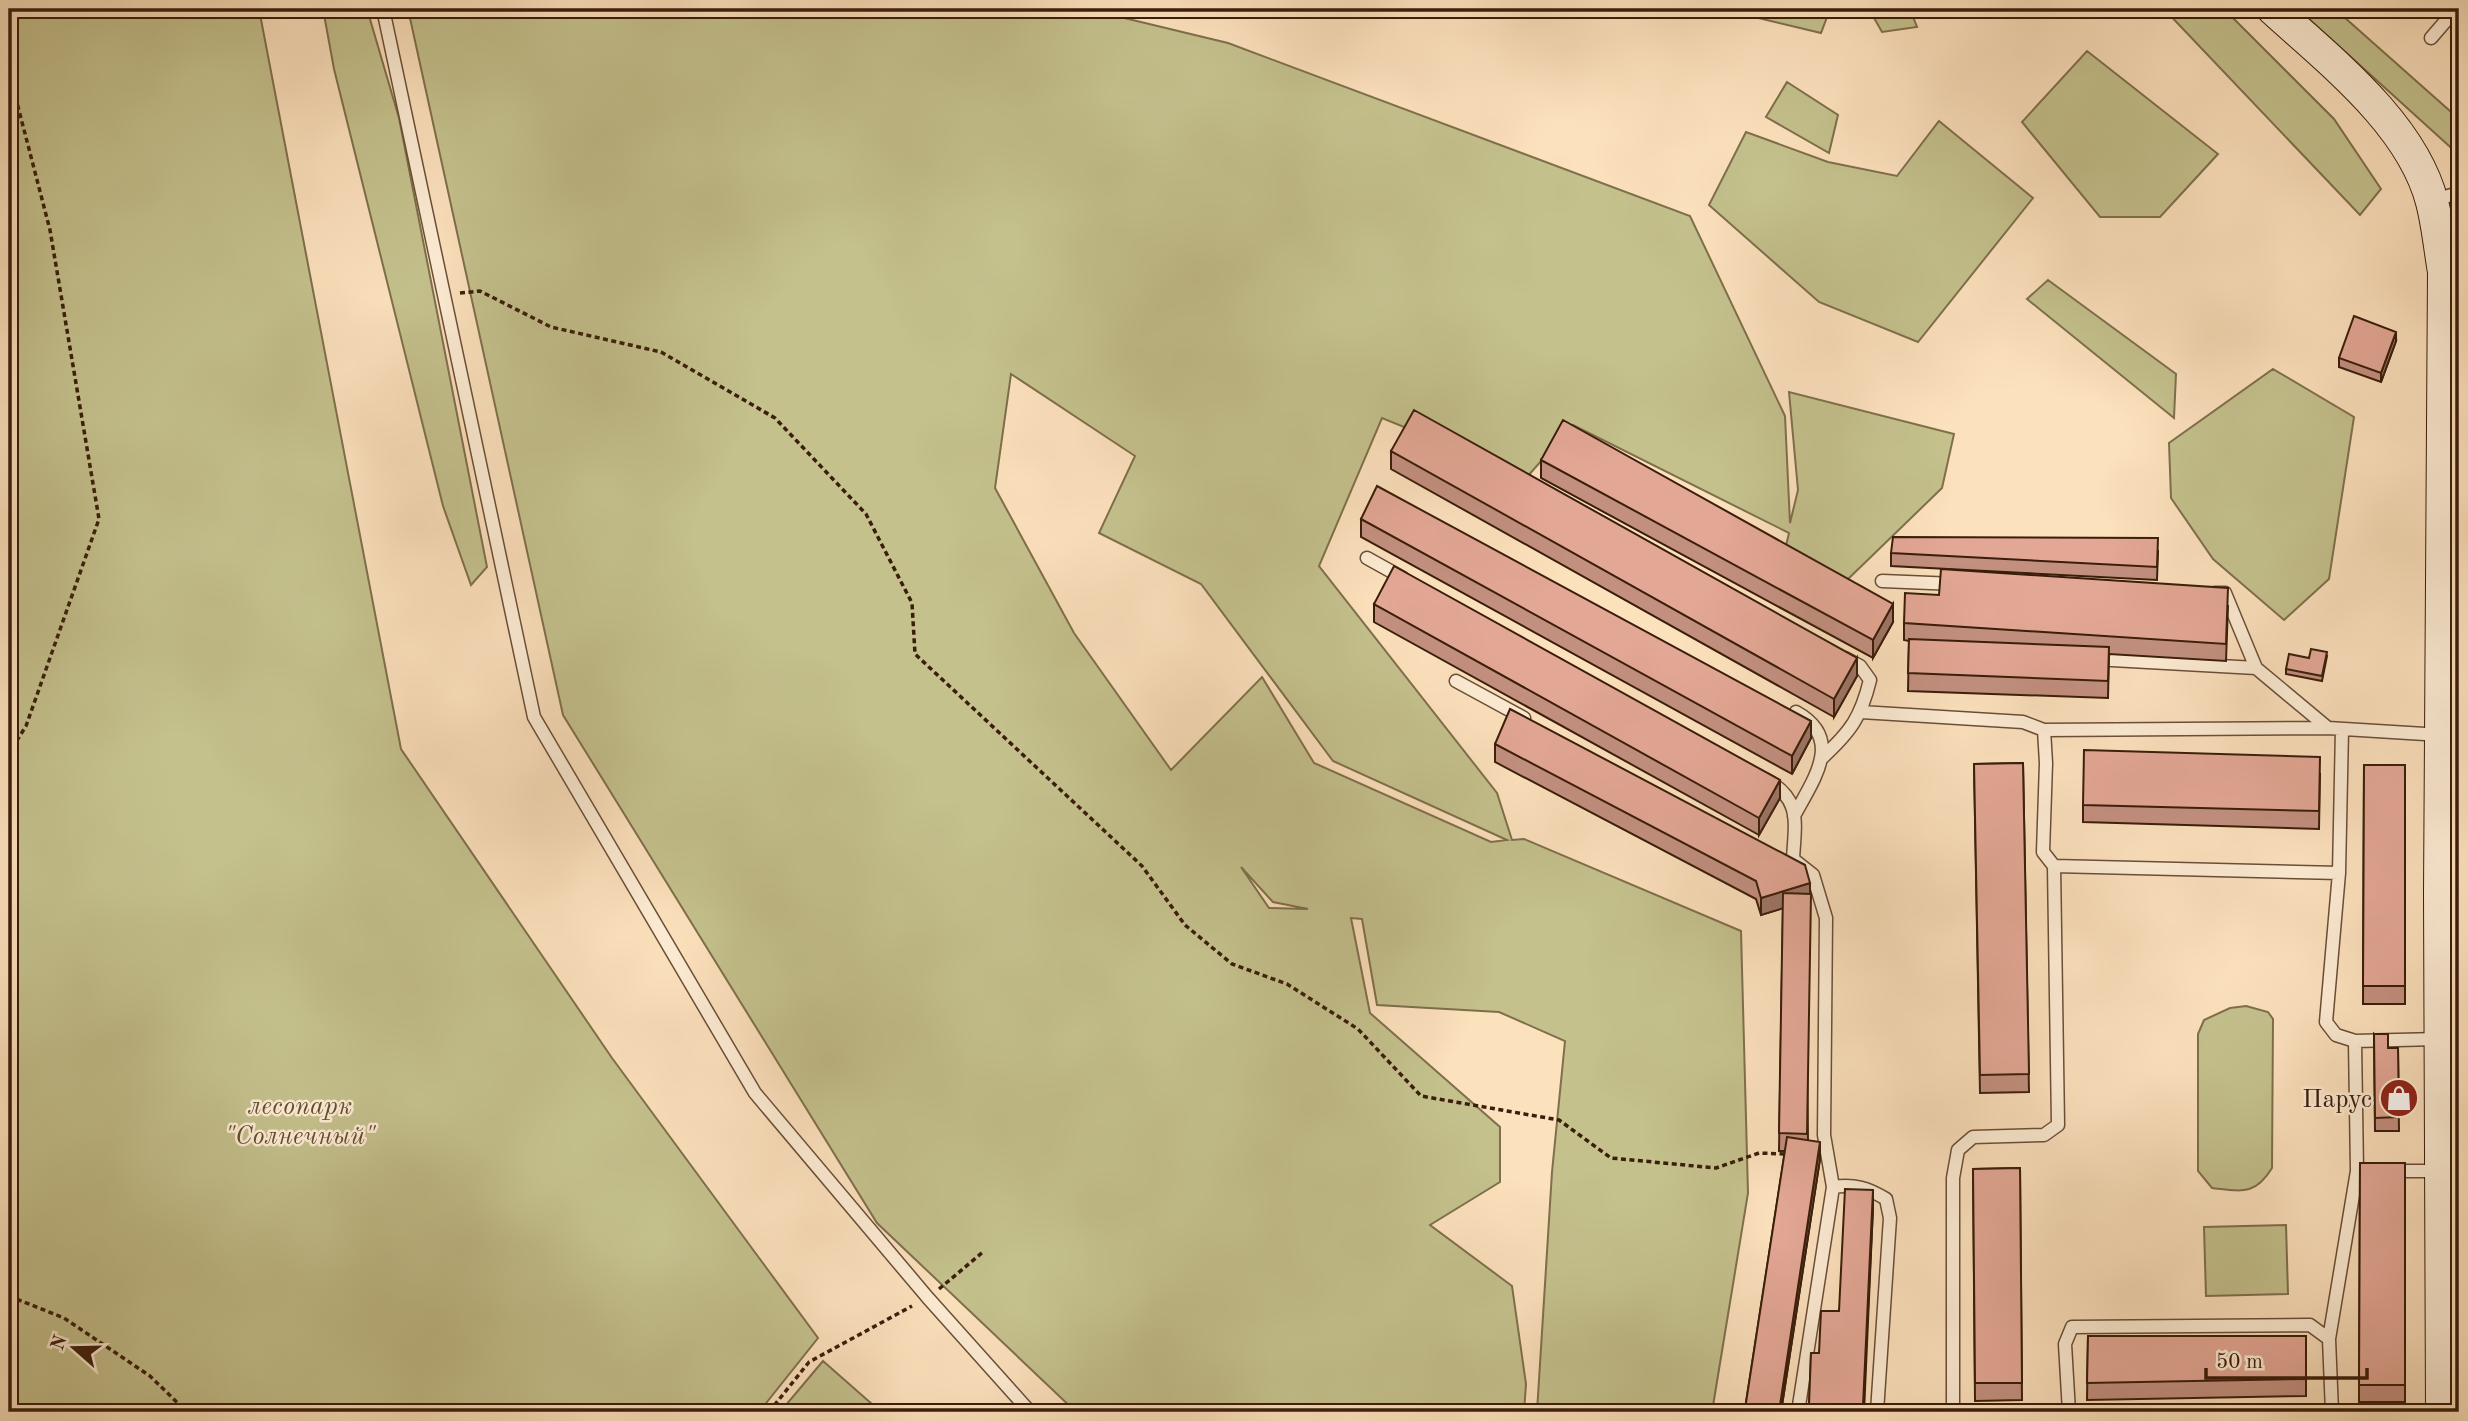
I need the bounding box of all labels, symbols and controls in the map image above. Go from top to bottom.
shop icon: Парус [2378,1077,2420,1119]
place label: Парус [2302,1087,2372,1113]
park label: лесопарк "Солнечный" [225,1094,376,1150]
north arrow [38,1312,108,1382]
text: N [49,1333,72,1353]
scale bar [2206,1337,2366,1381]
text: 50 m [2216,1352,2263,1373]

